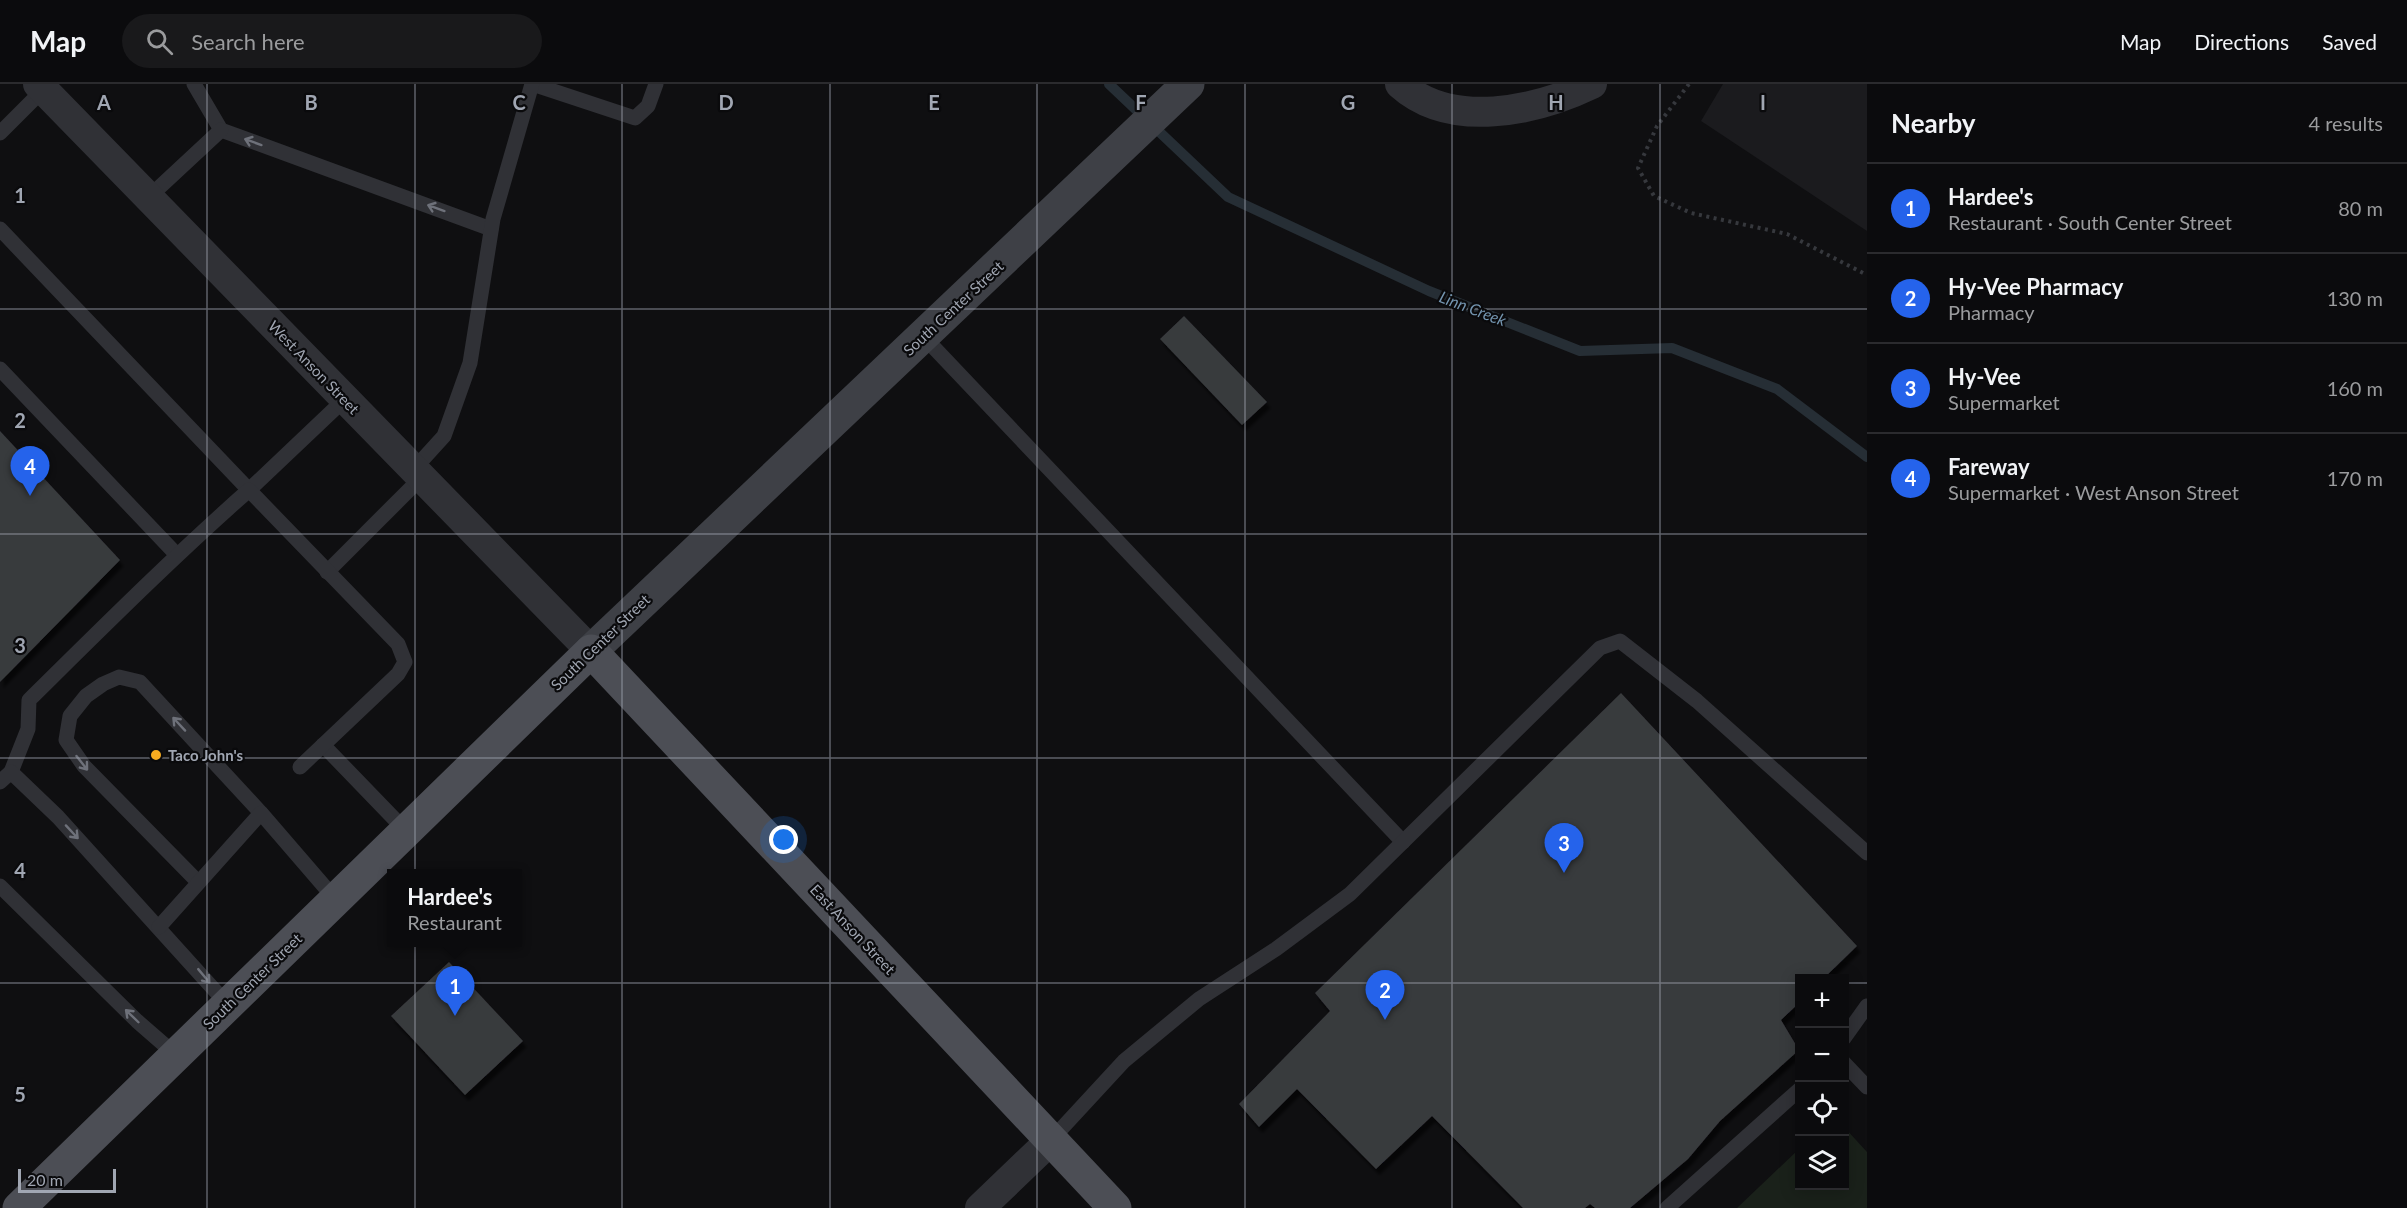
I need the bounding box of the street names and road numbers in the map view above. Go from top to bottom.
street label: South Center Street [899,257,1007,359]
street label: West Anson Street [265,317,364,418]
street label: South Center Street [547,590,654,694]
street label: East Anson Street [807,880,900,978]
street label: South Center Street [199,929,306,1033]

